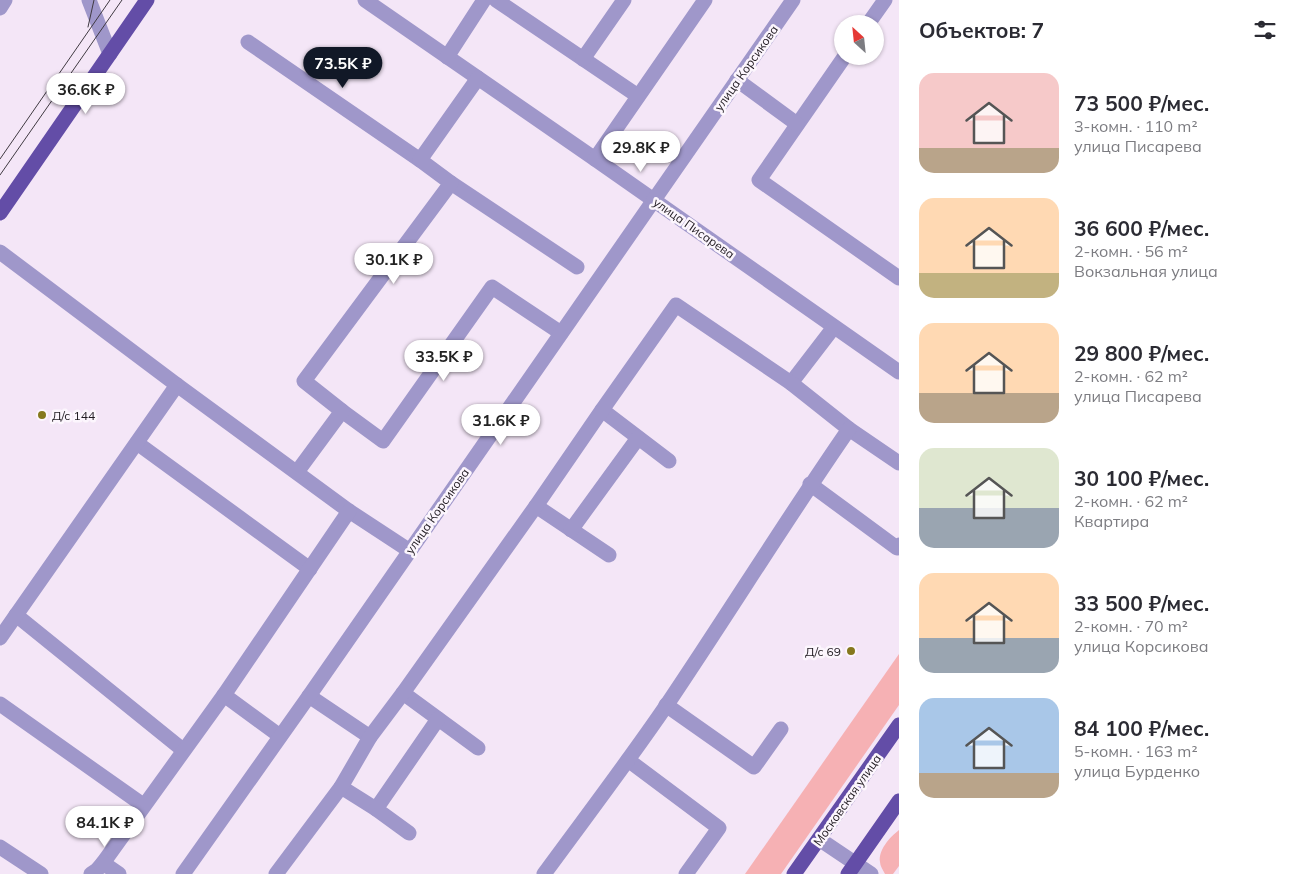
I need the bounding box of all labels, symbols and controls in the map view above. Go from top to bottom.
north arrow [834,15,884,65]
map controls [834,15,884,65]
icon: filters [1251,16,1279,44]
text: Объектов: 7 [919,17,1044,43]
street label: улица Корсикова [711,22,781,114]
pin: 73.5K ₽ [297,46,389,89]
text: 73.5K ₽ [314,53,372,73]
pin: 36.6K ₽ [40,72,132,115]
text: 36.6K ₽ [57,79,115,99]
text: 73 500 ₽/мес. [1074,90,1209,116]
icon: home [959,93,1019,153]
text: 3-комн. · 110 m² [1074,116,1198,136]
pin: 29.8K ₽ [595,130,687,173]
text: улица Писарева [1074,136,1202,156]
text: 29.8K ₽ [612,137,670,157]
street label: улица Писарева [650,194,738,262]
text: 36 600 ₽/мес. [1074,215,1209,241]
icon: home [959,218,1019,278]
text: 2-комн. · 56 m² [1074,241,1188,261]
pin: 30.1K ₽ [348,242,440,285]
text: 30.1K ₽ [365,249,423,269]
text: Вокзальная улица [1074,261,1218,281]
pin: 33.5K ₽ [398,340,490,382]
text: 29 800 ₽/мес. [1074,340,1209,366]
icon: home [959,343,1019,403]
text: 33.5K ₽ [415,346,473,366]
text: 2-комн. · 62 m² [1074,366,1188,386]
text: улица Писарева [1074,386,1202,406]
pin: 31.6K ₽ [455,404,547,446]
place label: Д/с 144 [52,408,95,423]
marker: Д/с 144 [36,409,48,421]
text: 31.6K ₽ [472,410,530,430]
street label: улица Корсикова [402,465,472,557]
text: 30 100 ₽/мес. [1074,465,1209,491]
icon: home [959,468,1019,528]
text: 2-комн. · 62 m² [1074,491,1188,511]
text: Квартира [1074,511,1149,531]
text: 33 500 ₽/мес. [1074,590,1209,616]
icon: home [959,593,1019,653]
text: 2-комн. · 70 m² [1074,616,1188,636]
text: улица Корсикова [1074,636,1208,656]
place label: Д/с 69 [805,644,841,659]
marker: Д/с 69 [845,645,857,657]
text: 84 100 ₽/мес. [1074,715,1209,741]
icon: home [959,718,1019,778]
text: 5-комн. · 163 m² [1074,741,1198,761]
street label: Московская улица [810,751,884,849]
text: улица Бурденко [1074,761,1200,781]
pin: 84.1K ₽ [59,806,151,848]
text: 84.1K ₽ [76,812,134,832]

